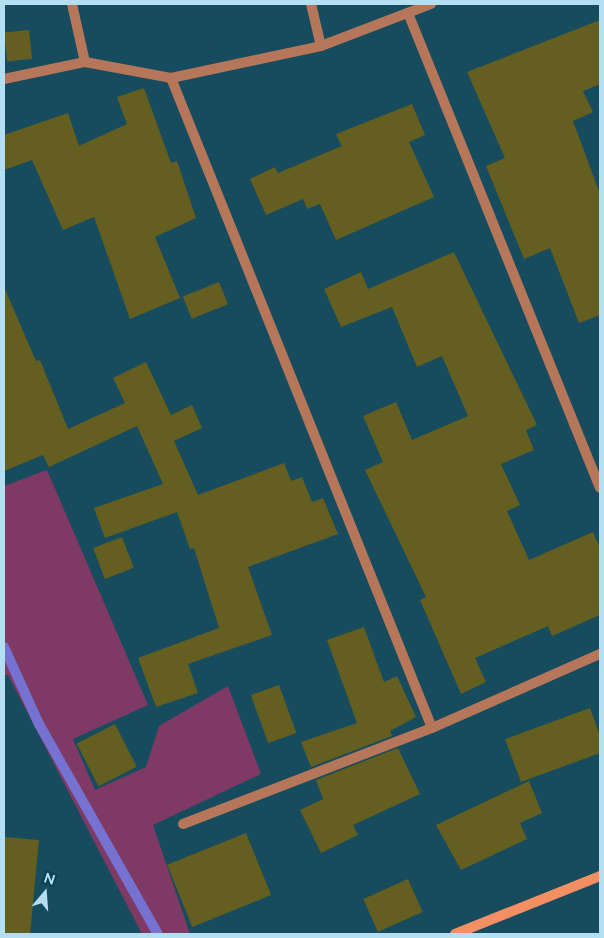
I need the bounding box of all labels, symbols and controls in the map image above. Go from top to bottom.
north arrow [20,868,70,918]
text: N [42,869,57,888]

